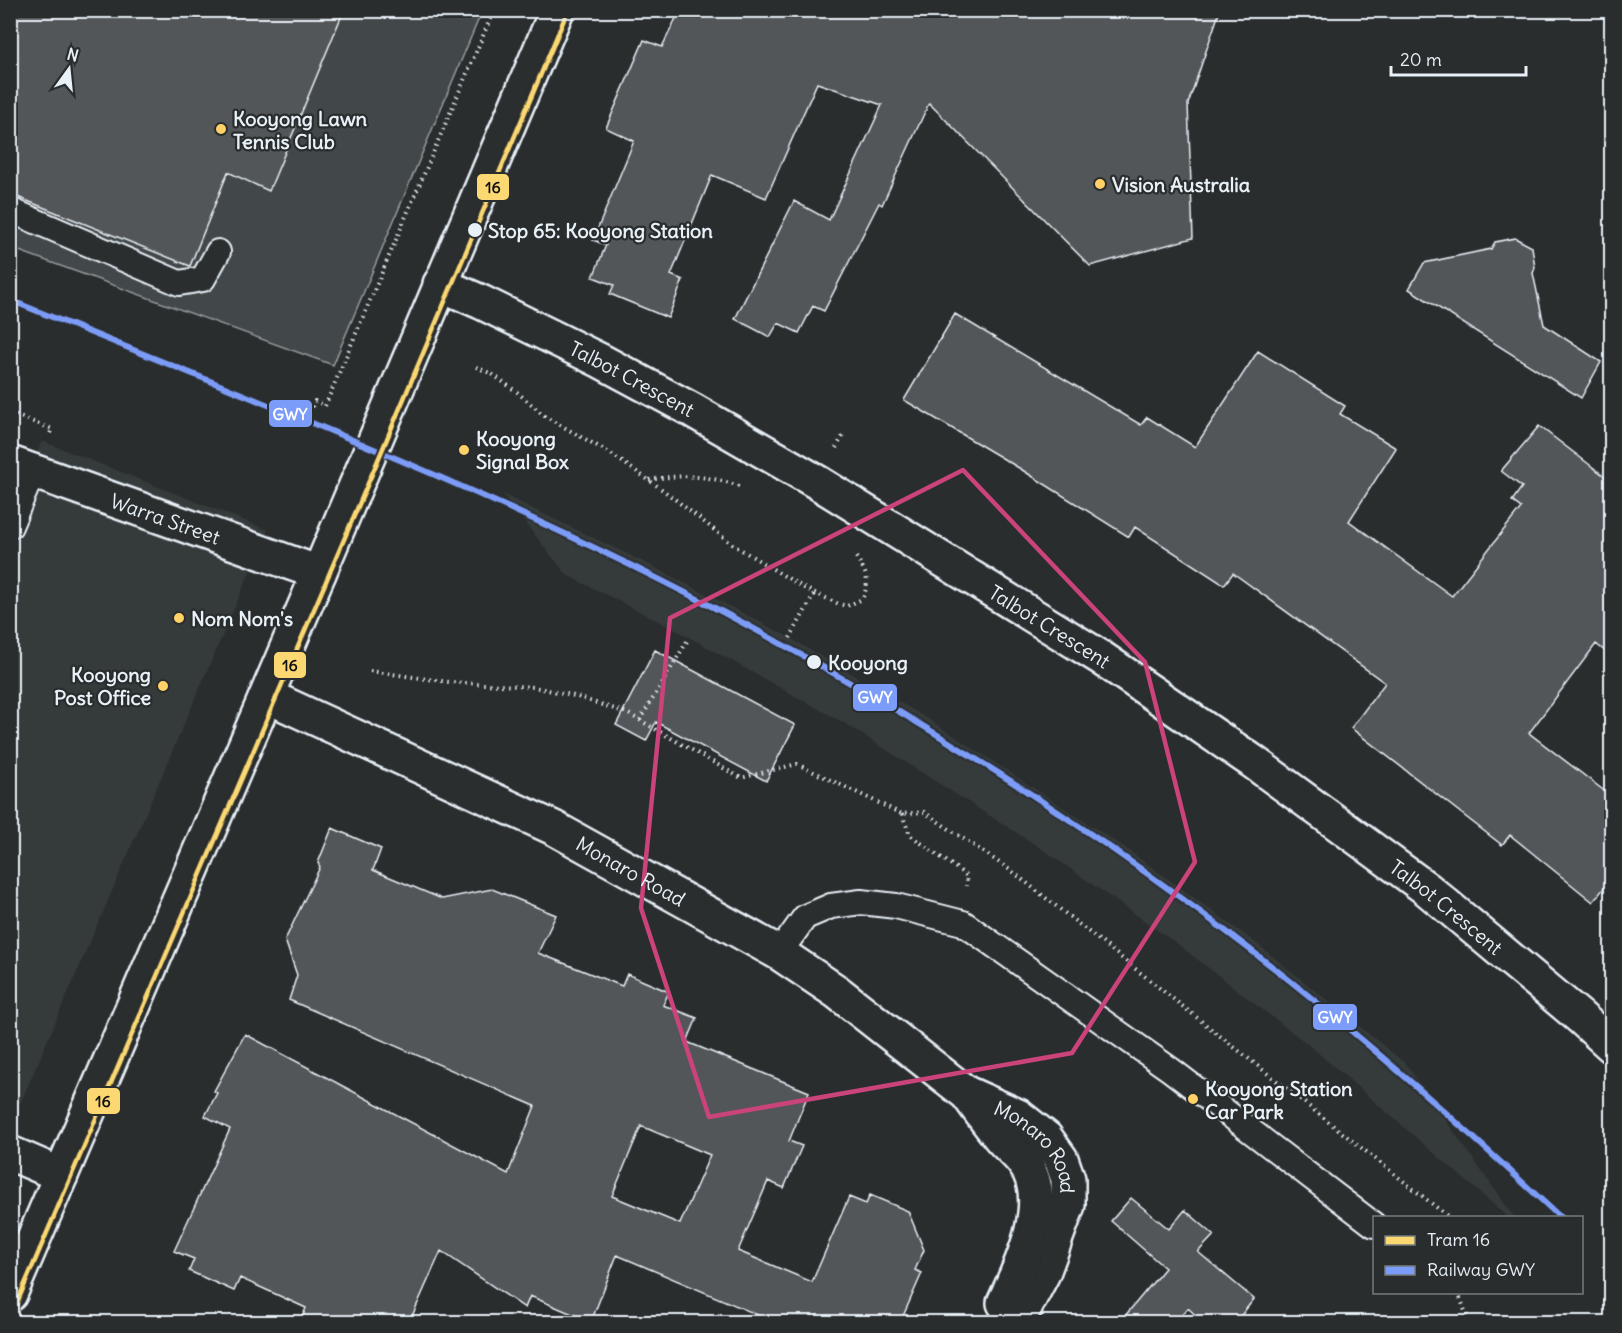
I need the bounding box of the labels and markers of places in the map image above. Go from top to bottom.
place label: Kooyong Lawn Tennis Club [233,106,368,154]
marker: Kooyong Lawn Tennis Club [214,122,228,136]
place label: Vision Australia [1112,172,1251,197]
marker: Vision Australia [1093,177,1107,191]
place label: Stop 65: Kooyong Station [488,218,713,243]
marker: Stop 65: Kooyong Station [466,221,484,239]
place label: Kooyong Signal Box [476,426,569,474]
marker: Kooyong Signal Box [457,443,471,457]
place label: Nom Nom's [191,606,293,631]
marker: Nom Nom's [172,611,186,625]
place label: Kooyong [828,650,908,675]
marker: Kooyong [805,653,823,671]
place label: Kooyong Post Office [54,662,151,710]
marker: Kooyong Post Office [156,679,170,693]
place label: Kooyong Station Car Park [1205,1076,1353,1124]
marker: Kooyong Station Car Park [1186,1092,1200,1106]

